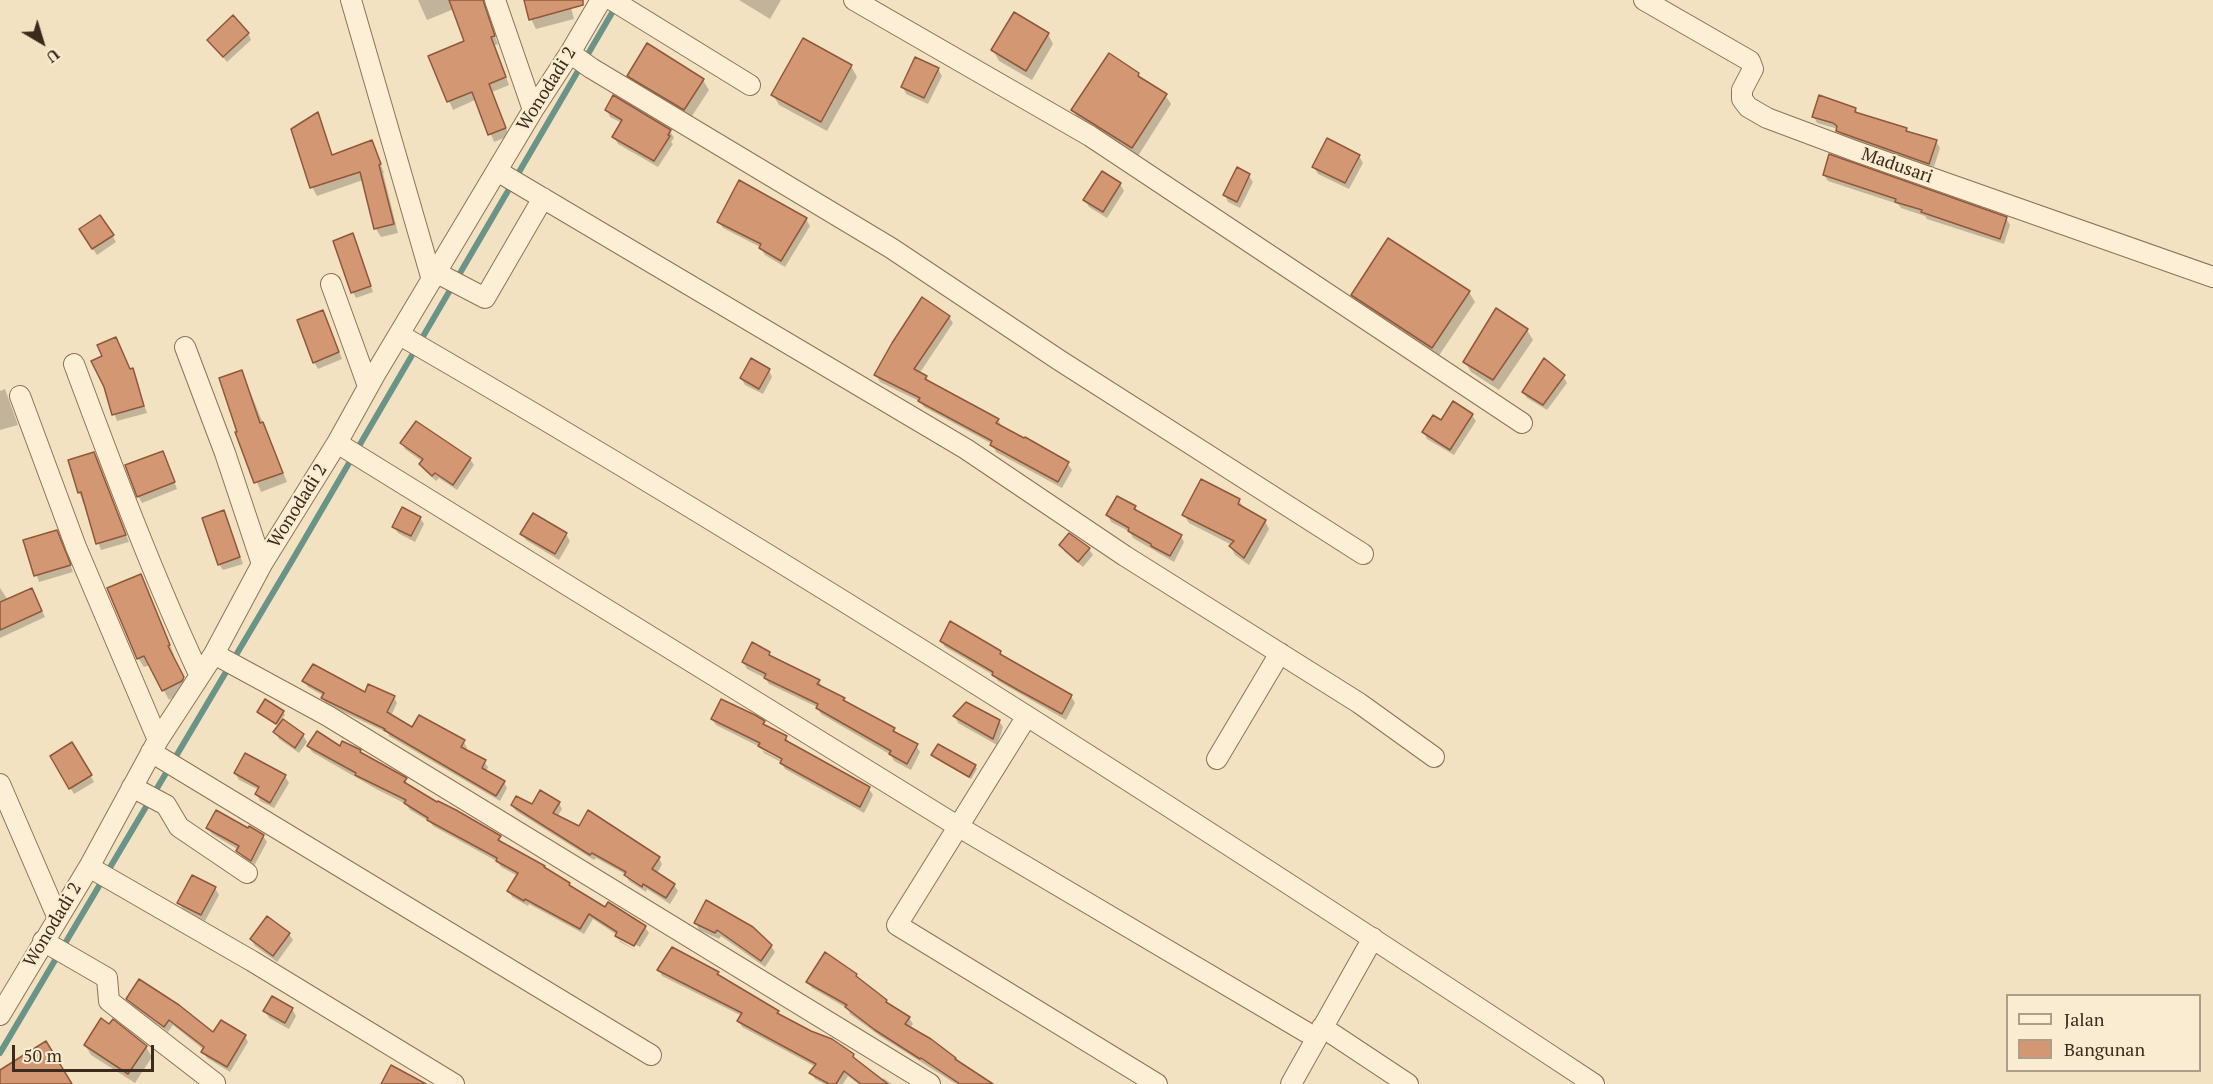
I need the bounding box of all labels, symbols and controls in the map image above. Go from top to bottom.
north arrow [12,12,72,72]
street label: Wonodadi 2 [513,43,581,135]
text: U [42,44,64,68]
street label: Madusari [1858,144,1936,188]
street label: Wonodadi 2 [264,460,332,552]
street label: Wonodadi 2 [19,879,87,971]
legend [2006,994,2201,1072]
text: Jalan [2064,1007,2104,1031]
scale bar [15,1033,158,1071]
text: Bangunan [2064,1037,2145,1061]
text: 50 m [23,1043,62,1067]

